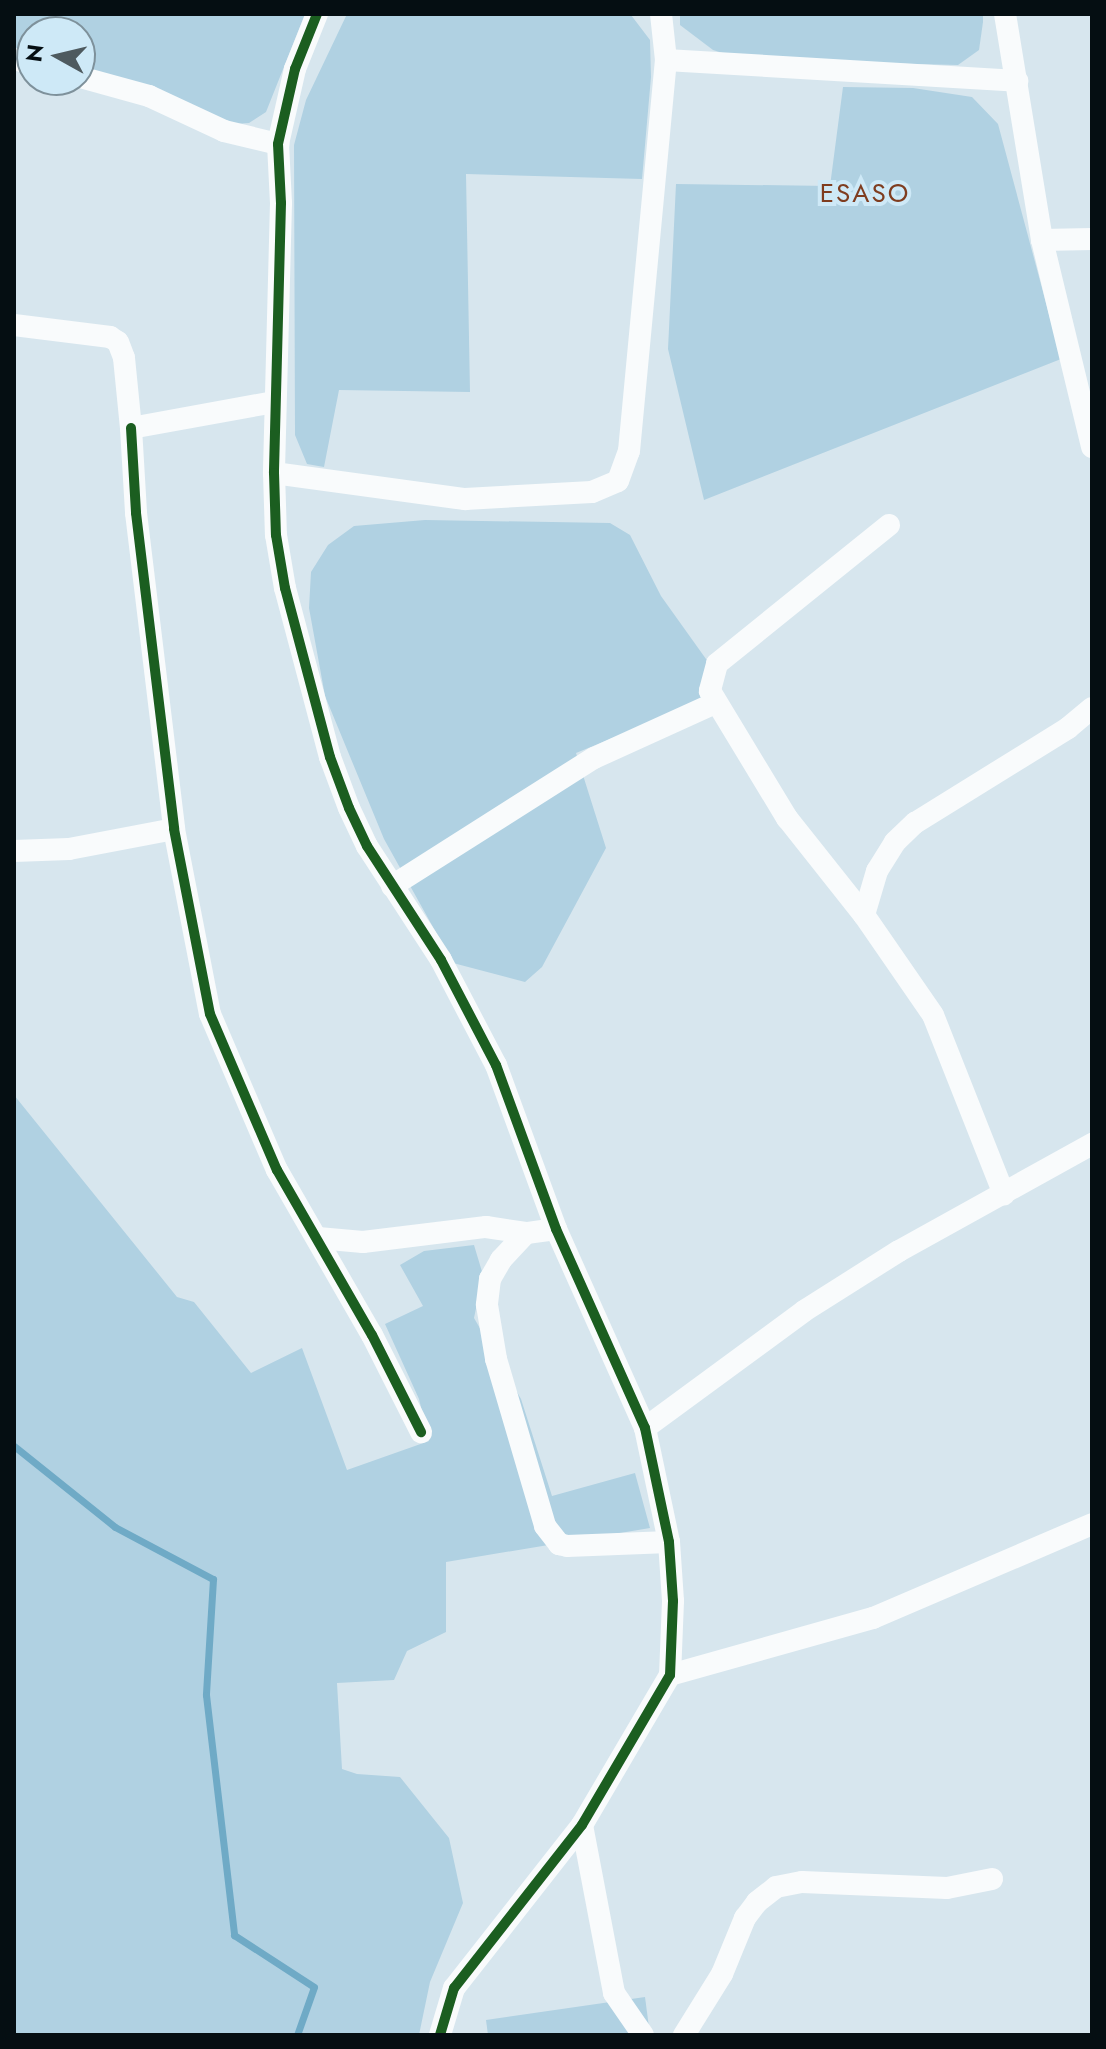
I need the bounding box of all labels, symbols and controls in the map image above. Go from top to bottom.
north arrow [16,16,96,96]
text: N [17,42,51,64]
district label: ESASO [820,178,910,210]

